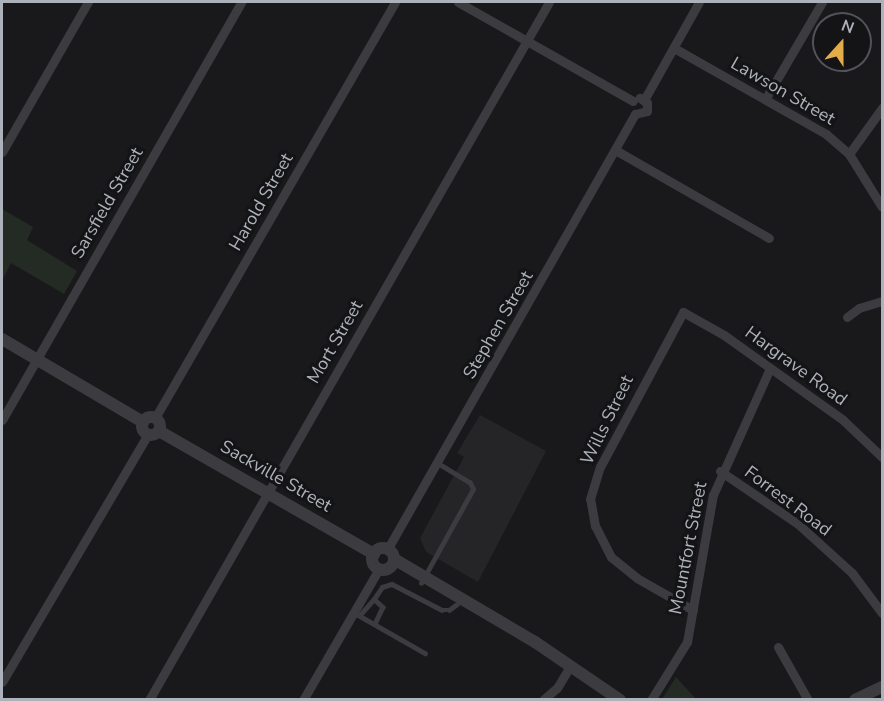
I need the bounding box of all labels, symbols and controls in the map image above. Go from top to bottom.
north arrow [812,12,872,72]
text: N [838,15,857,39]
street label: Lawson Street [727,52,839,130]
street label: Sarsfield Street [66,144,148,262]
street label: Harold Street [224,149,298,255]
street label: Stephen Street [458,267,538,383]
street label: Mort Street [303,297,367,387]
street label: Hargrave Road [741,322,851,410]
street label: Wills Street [576,372,638,468]
street label: Sackville Street [216,435,336,517]
street label: Forrest Road [740,461,836,541]
street label: Mountfort Street [665,480,711,616]

